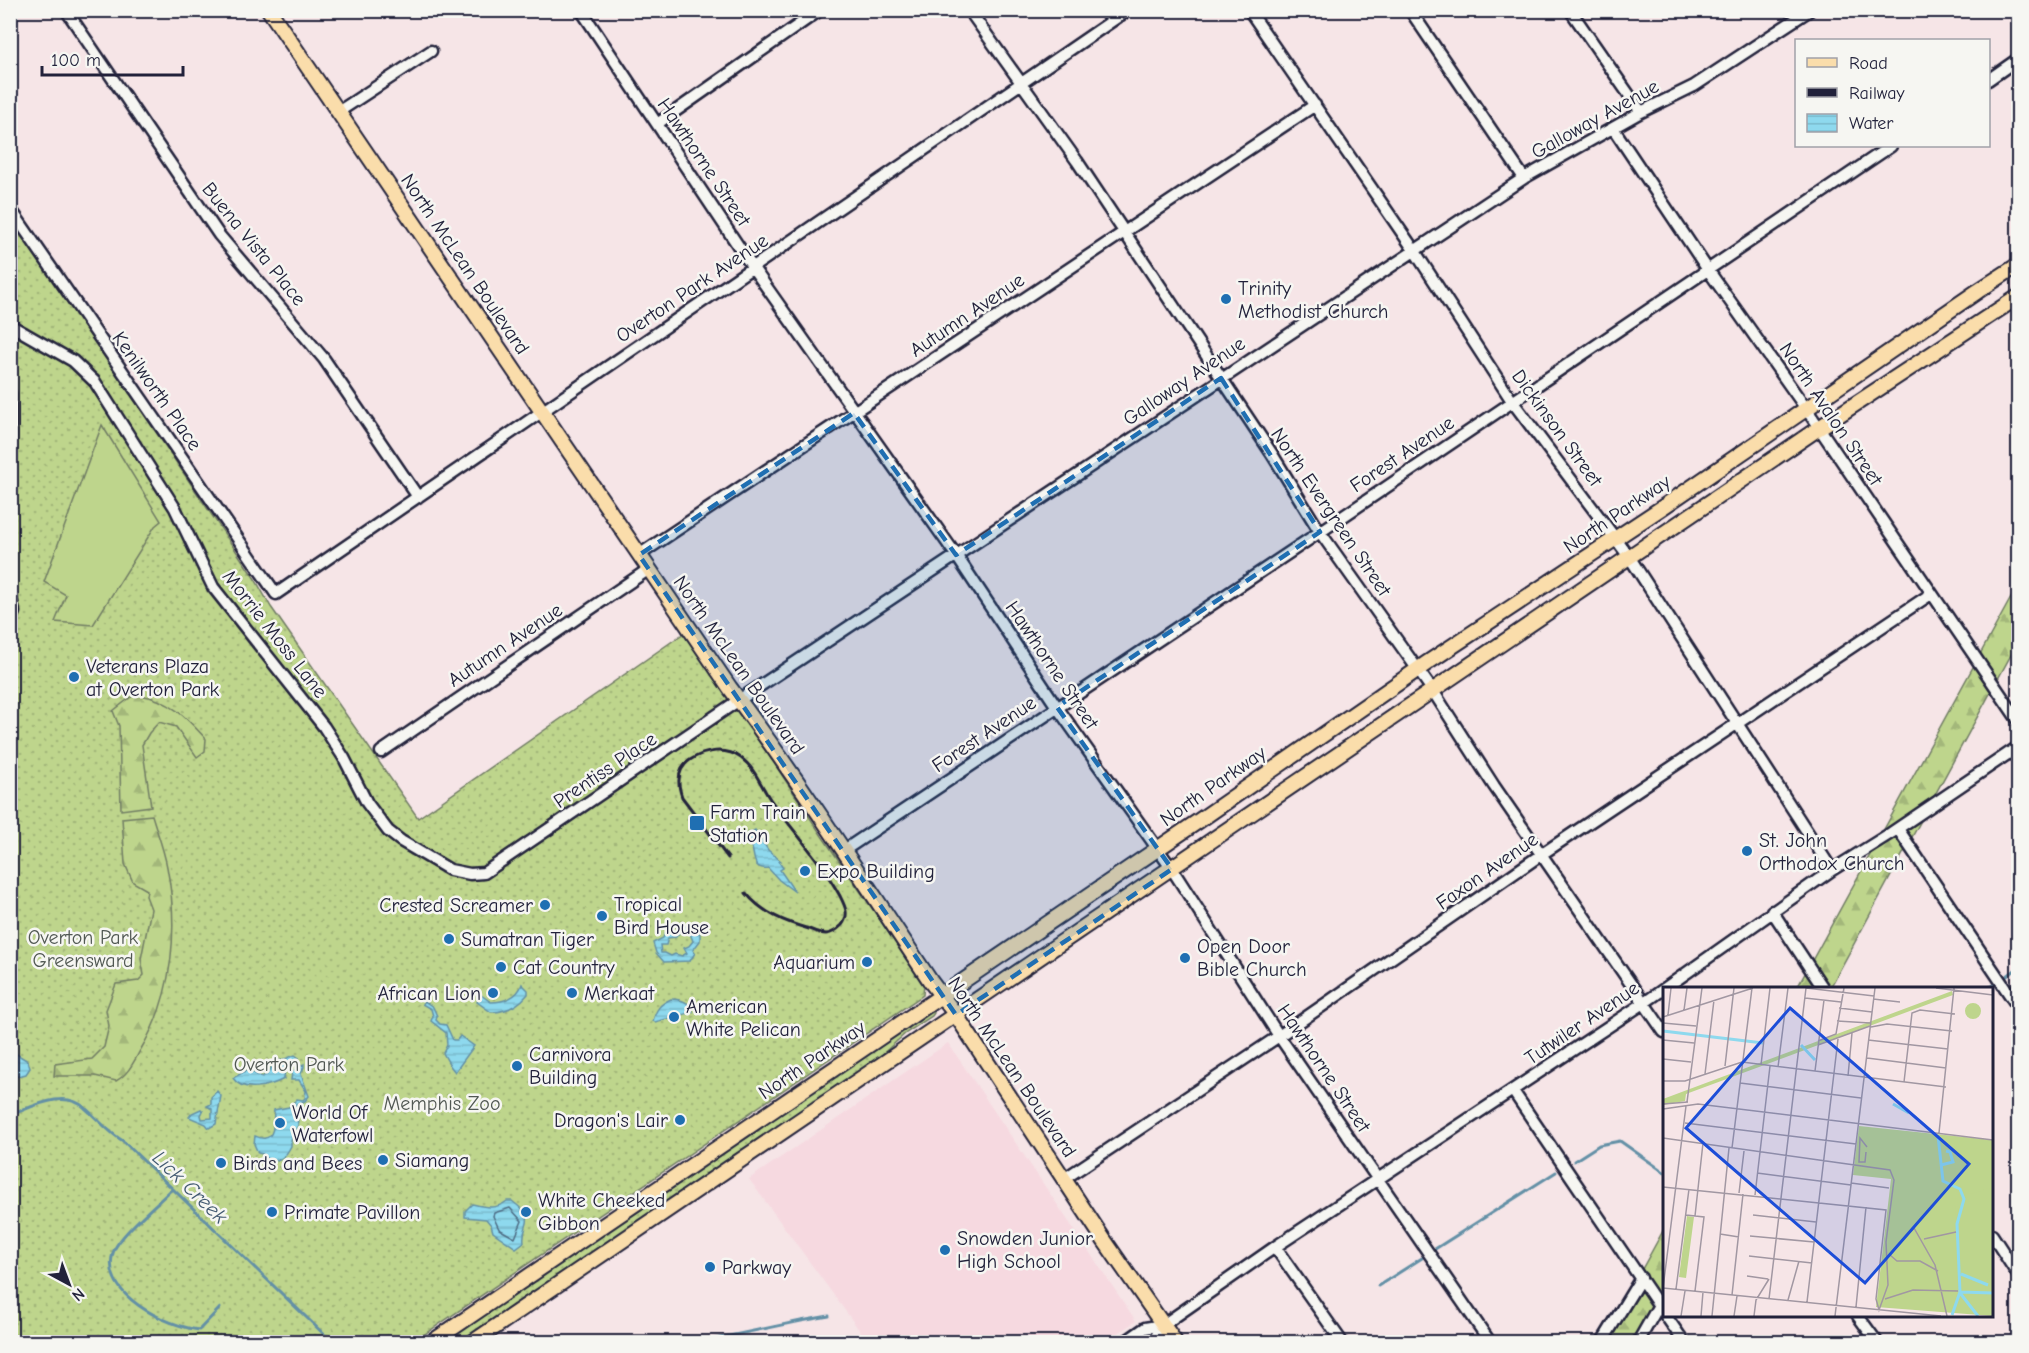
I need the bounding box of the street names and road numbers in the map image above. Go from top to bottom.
street label: Galloway Avenue [1527,74,1663,164]
street label: Hawthorne Street [653,94,756,231]
street label: North McLean Boulevard [396,169,534,359]
street label: Buena Vista Place [197,178,311,310]
street label: Overton Park Avenue [612,229,772,347]
street label: Autumn Avenue [905,268,1029,362]
street label: Kenilworth Place [107,327,207,455]
street label: Galloway Avenue [1119,332,1249,430]
street label: North Avalon Street [1775,338,1888,491]
street label: Dickinson Street [1507,365,1608,492]
street label: Forest Avenue [1346,411,1458,497]
street label: North Evergreen Street [1266,423,1397,602]
street label: North Parkway [1559,470,1675,558]
street label: Morrie Moss Lane [218,565,332,703]
street label: North McLean Boulevard [669,571,809,759]
street label: Hawthorne Street [1001,597,1104,734]
street label: Autumn Avenue [443,598,567,692]
street label: Forest Avenue [928,691,1040,777]
street label: Prentiss Place [549,727,661,813]
street label: North Parkway [1156,741,1270,831]
street label: Faxon Avenue [1432,827,1542,915]
street label: North McLean Boulevard [943,972,1081,1162]
street label: Tutwiler Avenue [1521,976,1643,1070]
street label: Hawthorne Street [1273,1000,1376,1137]
street label: North Parkway [754,1016,870,1104]

